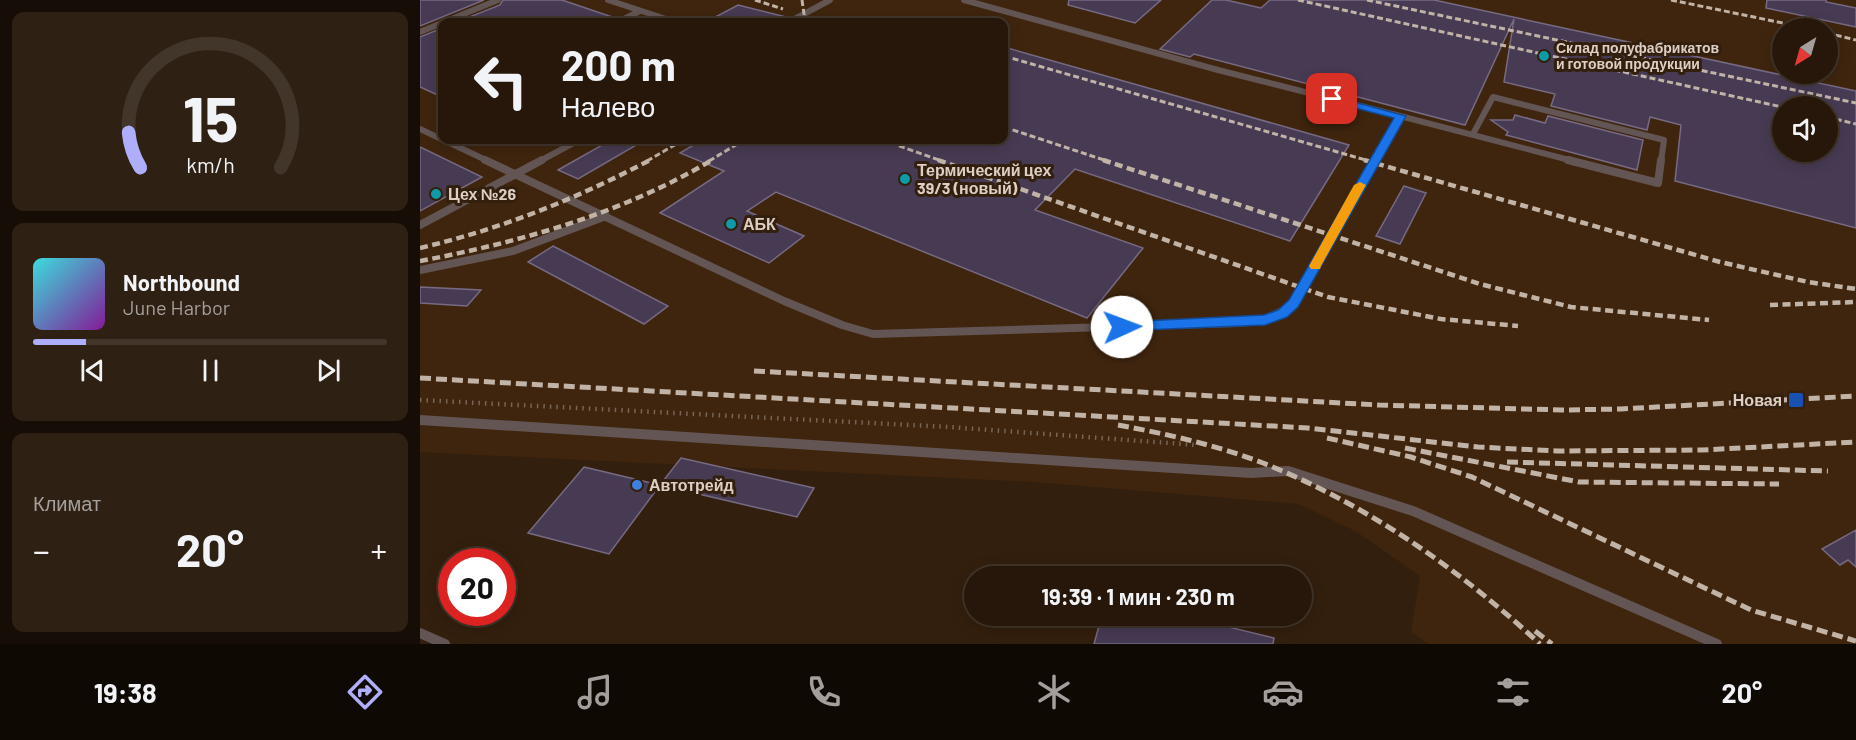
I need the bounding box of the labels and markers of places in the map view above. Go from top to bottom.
place label: Склад полуфабрикатов и готовой продукции [1556,39,1719,72]
marker: Склад полуфабрикатов и готовой продукции [1537,49,1551,63]
pin [1306,73,1357,124]
place label: Термический цех 39/3 (новый) [917,160,1051,197]
marker: Термический цех 39/3 (новый) [898,172,912,186]
place label: Цех №26 [448,184,516,203]
marker: Цех №26 [429,187,443,201]
place label: АБК [743,214,776,233]
marker: АБК [724,217,738,231]
place label: Новая [1733,390,1782,409]
marker: Новая [1787,391,1805,409]
place label: Автотрейд [649,475,734,494]
marker: Автотрейд [630,478,644,492]

